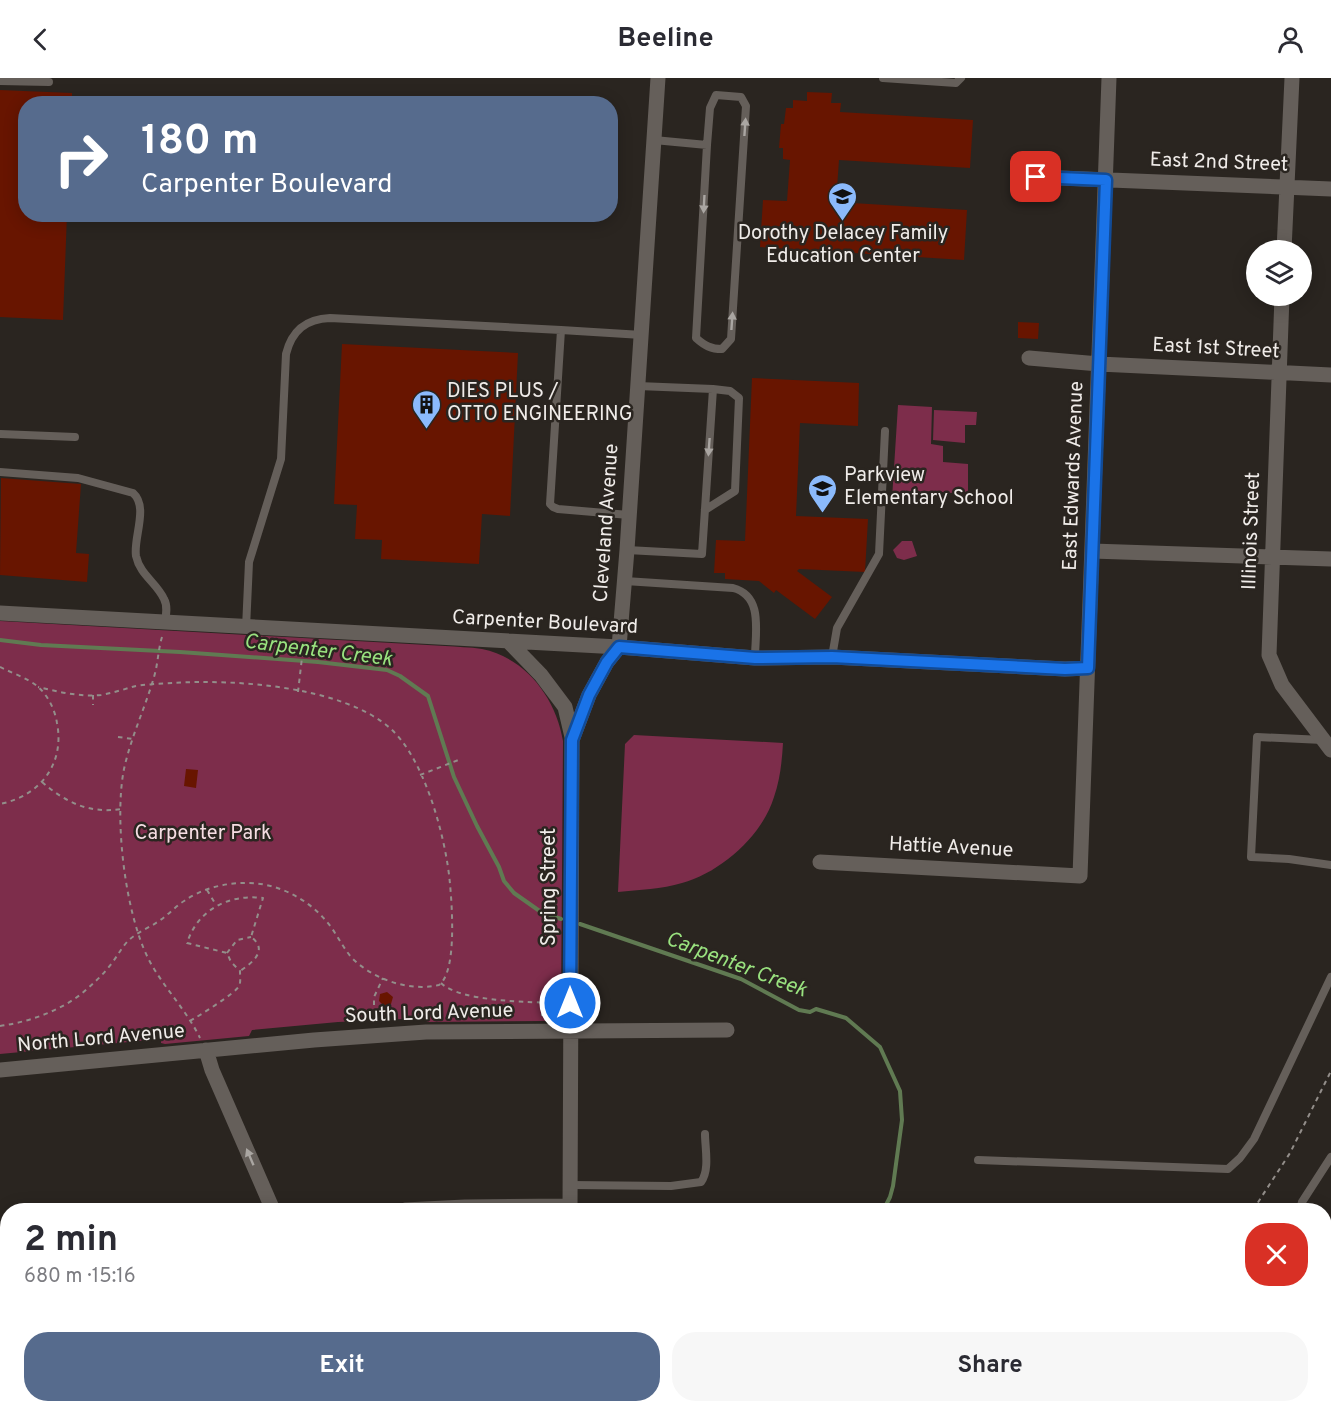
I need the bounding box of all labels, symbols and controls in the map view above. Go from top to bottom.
text: Beeline [617,22,714,56]
icon: back [24,23,57,56]
icon: person [1274,23,1307,56]
text: 180 m [141,116,258,169]
one-way arrow [740,117,750,136]
icon: right [42,120,120,198]
street label: East 2nd Street [1149,148,1289,178]
pin [1010,151,1061,202]
icon: arrive [1019,160,1052,193]
text: Carpenter Boulevard [141,168,392,202]
school or university icon: Dorothy Delacey Family Education Center [827,180,859,222]
one-way arrow [699,194,709,213]
place label: Dorothy Delacey Family Education Center [738,221,948,270]
map controls [1246,240,1312,306]
button: layers [1246,240,1312,306]
one-way arrow [728,312,737,331]
street label: East 1st Street [1152,333,1280,365]
place label: DIES PLUS / OTTO ENGINEERING [447,379,633,428]
street label: East Edwards Avenue [1058,381,1090,571]
building icon: DIES PLUS / OTTO ENGINEERING [410,388,442,430]
one-way arrow [704,438,714,457]
street label: Cleveland Avenue [588,443,626,603]
place label: Parkview Elementary School [844,463,1014,512]
street label: Illinois Street [1237,471,1267,591]
school or university icon: Parkview Elementary School [807,472,839,514]
street label: Carpenter Boulevard [451,605,639,641]
water label: Carpenter Creek [242,629,394,674]
park label: Carpenter Park [134,821,272,847]
street label: Spring Street [537,828,563,946]
street label: Hattie Avenue [888,832,1014,864]
water label: Carpenter Creek [662,926,811,1004]
position arrow [538,971,602,1035]
street label: South Lord Avenue [344,998,514,1030]
street label: North Lord Avenue [16,1019,186,1059]
one-way arrow [245,1148,254,1165]
text: 2 min [24,1218,118,1264]
button: close [1245,1223,1308,1286]
text: 680 m · 15:16 [24,1264,136,1290]
button: Exit [24,1332,660,1401]
button: Share [672,1332,1308,1401]

